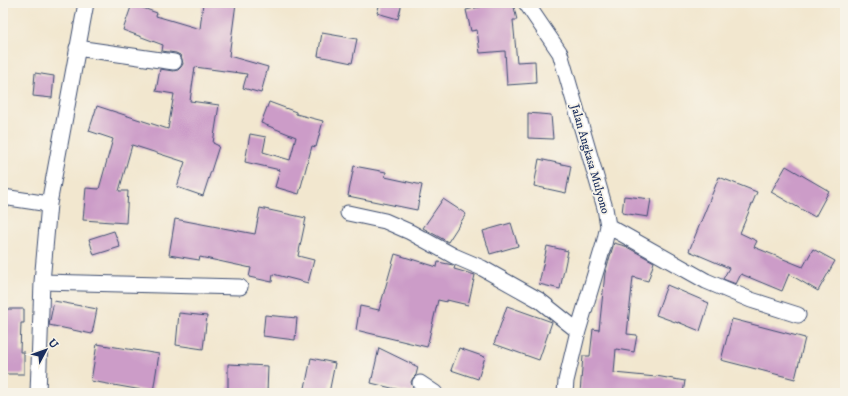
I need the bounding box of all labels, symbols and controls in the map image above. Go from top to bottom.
street label: Jalan Angkasa Mulyono [567,102,613,216]
north arrow [26,330,66,370]
text: U [45,336,61,352]

